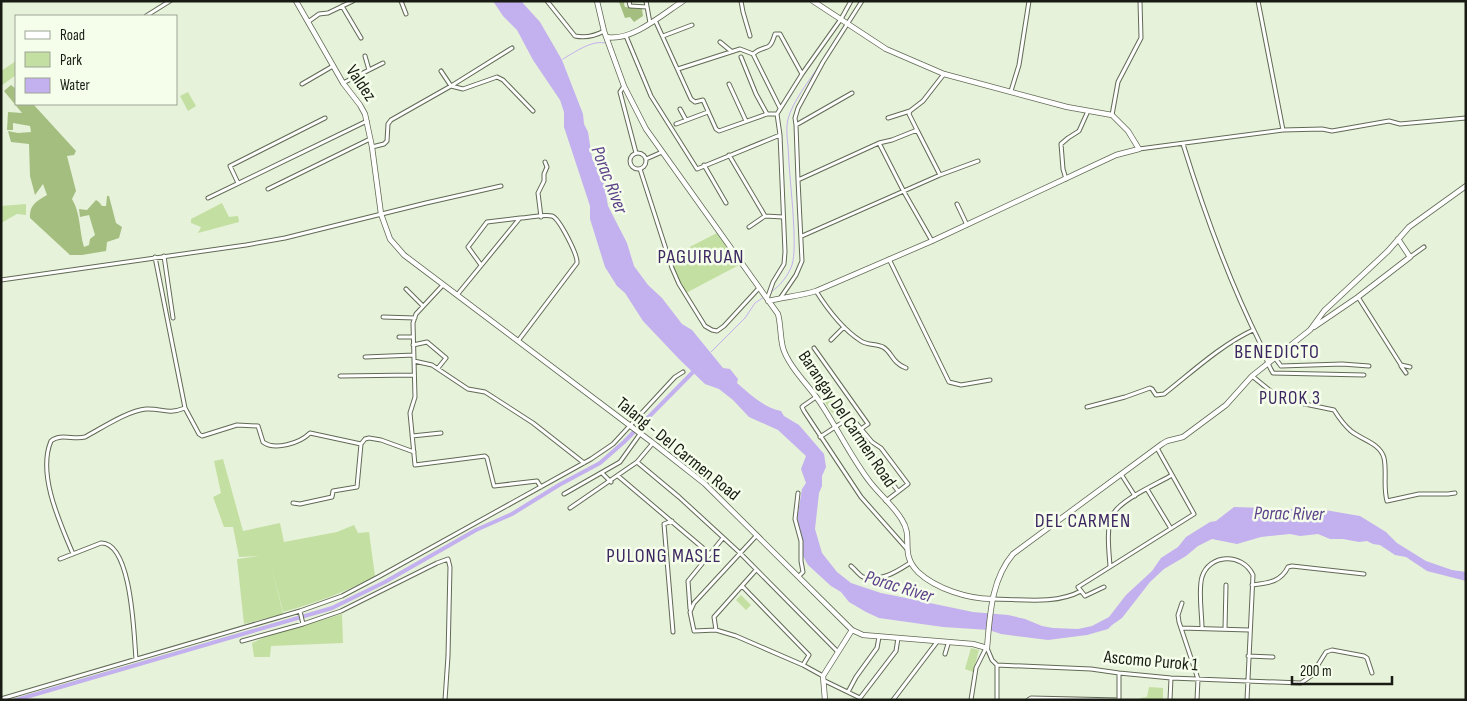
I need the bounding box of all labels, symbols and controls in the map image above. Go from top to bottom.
legend [15,15,178,105]
text: Road [60,26,85,45]
text: Park [60,51,82,70]
street label: Valdez [341,61,381,105]
text: Water [60,76,91,95]
water label: Porac River [586,143,633,218]
district label: PAGUIRUAN [658,245,744,269]
district label: BENEDICTO [1234,340,1320,364]
street label: Barangay Del Carmen Road [793,347,901,491]
district label: PUROK 3 [1259,387,1321,410]
street label: Talang - Del Carmen Road [612,393,744,505]
water label: Porac River [1254,502,1325,526]
district label: DEL CARMEN [1035,509,1131,533]
district label: PULONG MASLE [606,544,722,568]
water label: Porac River [862,566,937,609]
street label: Ascomo Purok 1 [1102,646,1200,676]
scale bar [1292,654,1392,686]
text: 200 m [1300,662,1332,681]

